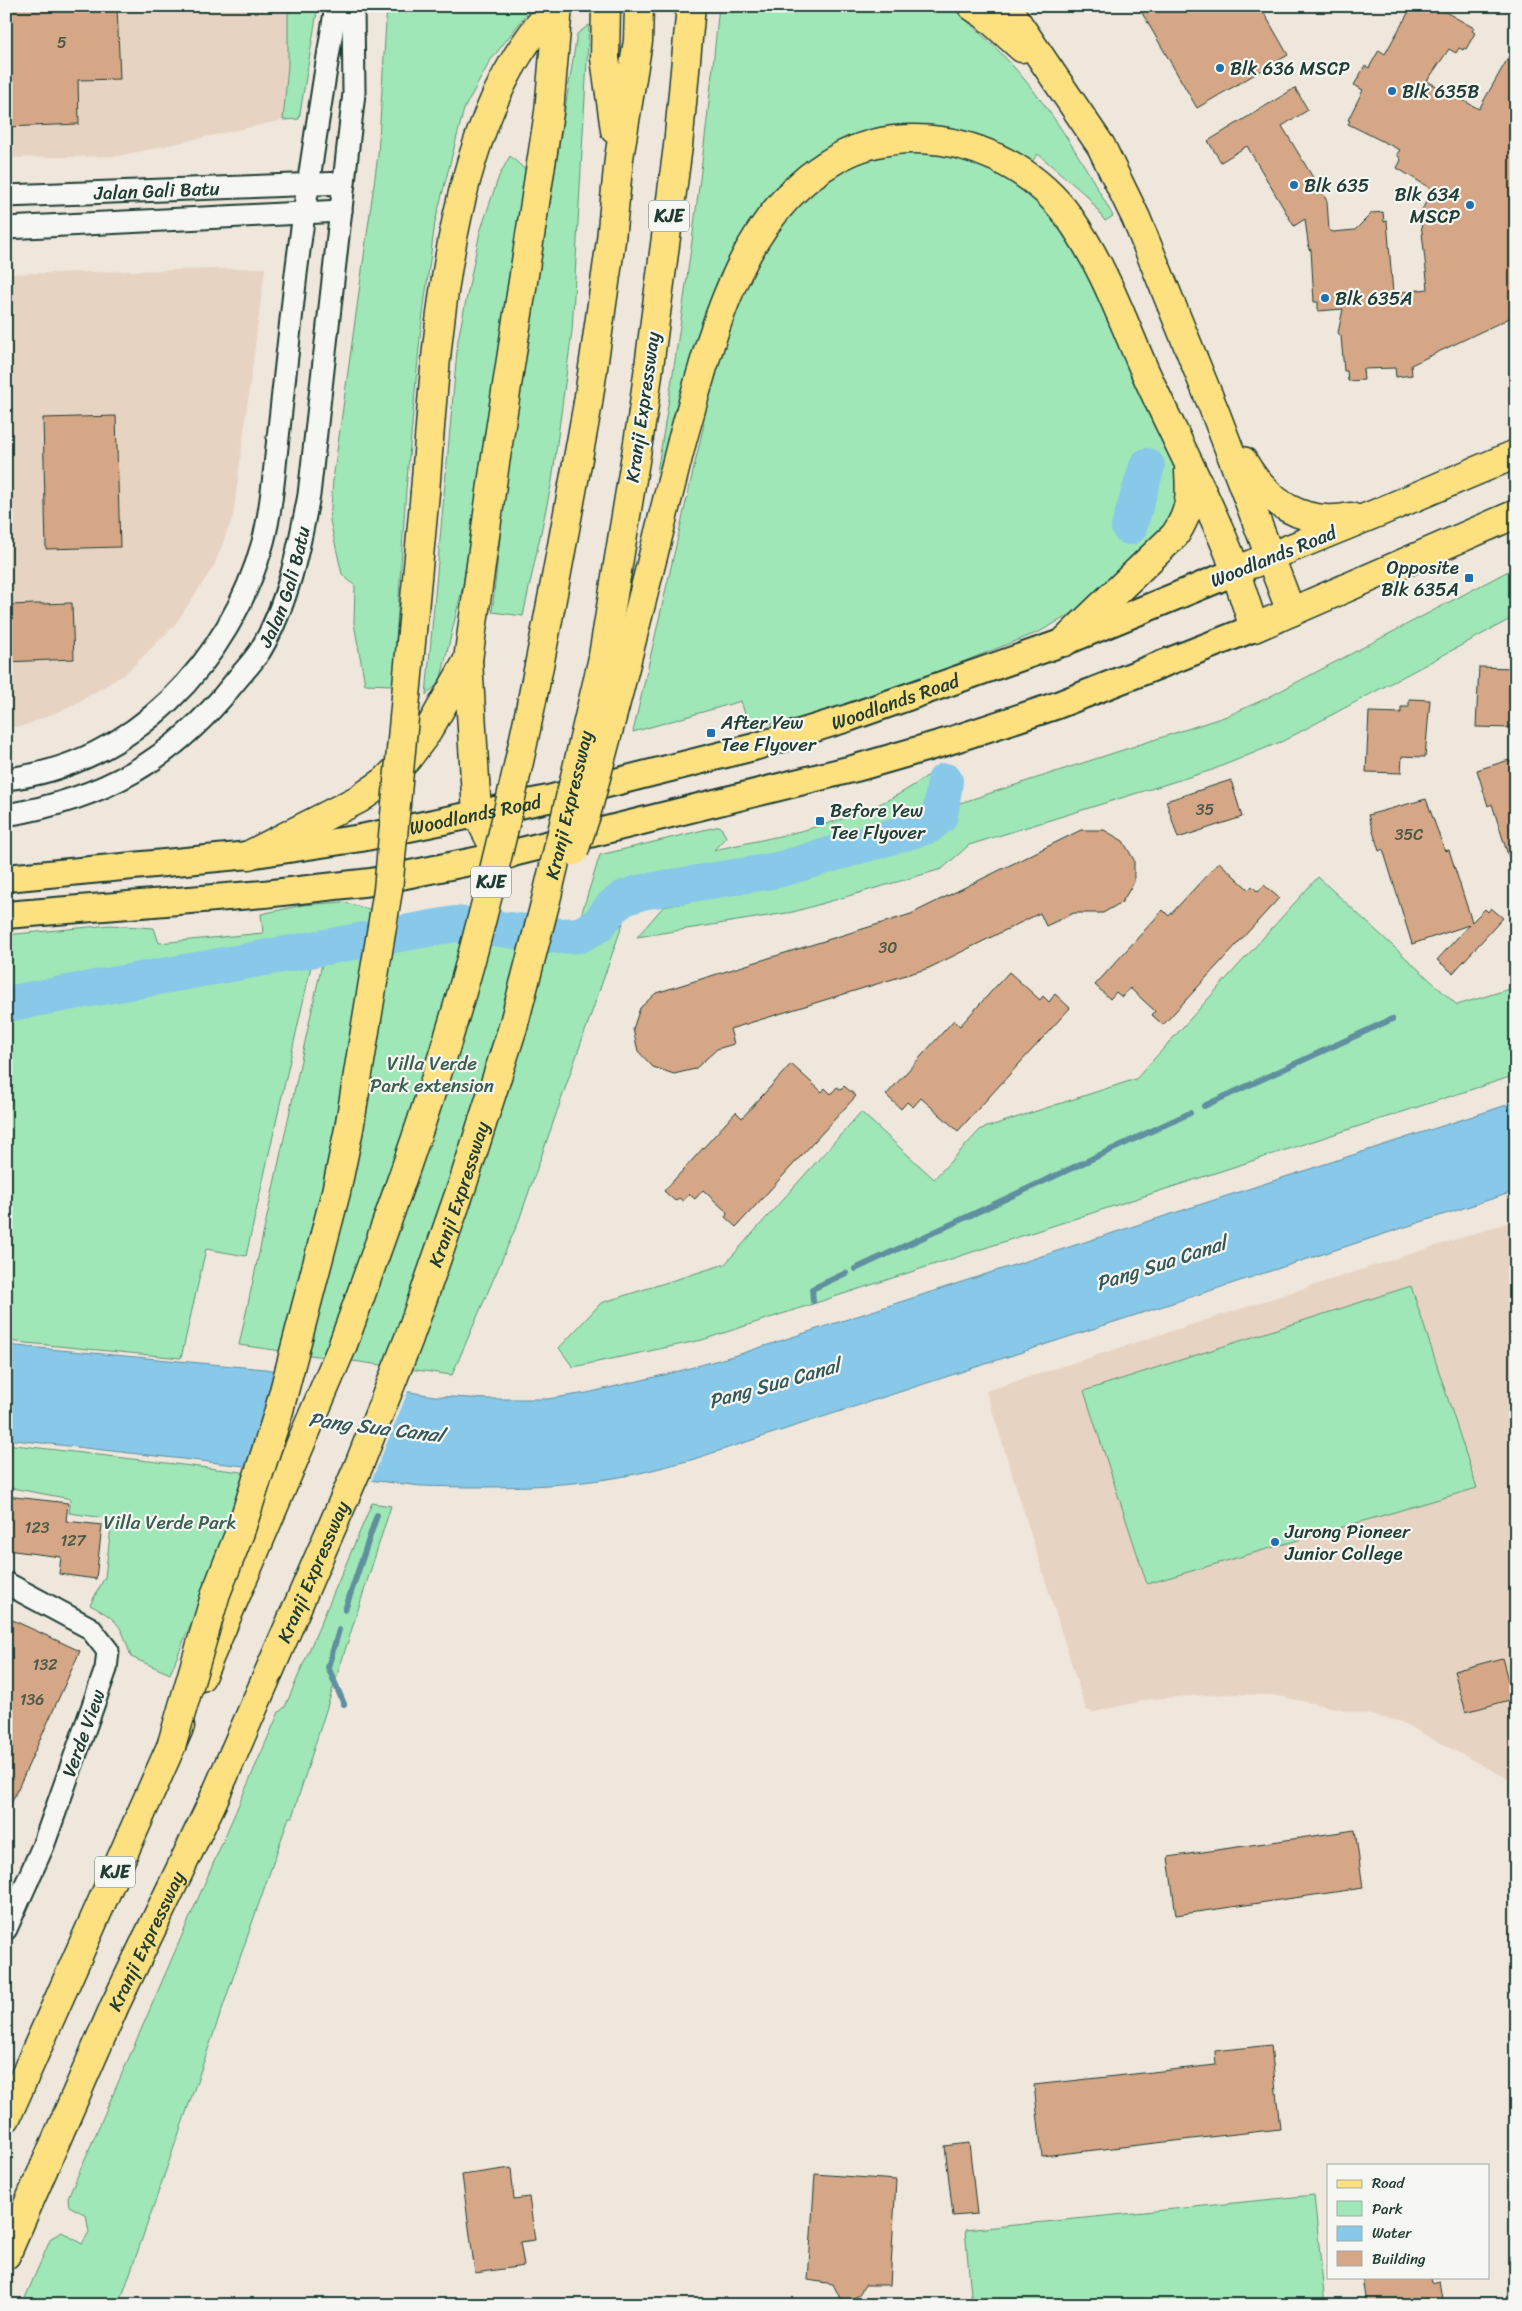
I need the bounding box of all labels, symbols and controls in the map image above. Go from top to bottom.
house number: 5 [57,28,67,57]
place label: Blk 636 MSCP [1230,52,1350,85]
marker: Blk 636 MSCP [1214,62,1226,74]
place label: Blk 635B [1402,75,1479,108]
marker: Blk 635B [1386,85,1398,97]
place label: Blk 635 [1304,169,1370,202]
street label: Jalan Gali Batu [92,172,220,210]
place label: Blk 634 MSCP [1394,178,1460,233]
marker: Blk 635 [1288,179,1300,191]
marker: Blk 634 MSCP [1464,199,1476,211]
road number: KJE [649,200,689,232]
place label: Blk 635A [1335,282,1413,315]
marker: Blk 635A [1319,292,1331,304]
street label: Kranji Expressway [616,329,669,485]
street label: Woodlands Road [1205,515,1343,597]
street label: Jalan Gali Batu [249,523,320,654]
place label: Opposite Blk 635A [1381,551,1459,606]
marker: Opposite Blk 635A [1463,572,1475,584]
street label: Woodlands Road [827,664,966,739]
place label: After Yew Tee Flyover [720,706,817,761]
street label: Kranji Expressway [535,727,602,883]
marker: After Yew Tee Flyover [705,727,717,739]
street label: Woodlands Road [406,784,546,844]
place label: Before Yew Tee Flyover [830,794,926,849]
house number: 35 [1196,795,1215,824]
marker: Before Yew Tee Flyover [814,815,826,827]
house number: 35C [1395,820,1423,849]
road number: KJE [471,866,511,898]
house number: 30 [879,933,897,962]
park label: Villa Verde Park extension [370,1047,494,1102]
street label: Kranji Expressway [419,1117,499,1272]
water label: Pang Sua Canal [1091,1225,1235,1301]
water label: Pang Sua Canal [704,1347,848,1419]
water label: Pang Sua Canal [307,1402,449,1454]
street label: Kranji Expressway [268,1495,359,1648]
park label: Villa Verde Park [103,1506,237,1539]
house number: 123 [25,1513,50,1542]
place label: Jurong Pioneer Junior College [1284,1515,1411,1570]
house number: 127 [60,1526,86,1555]
marker: Jurong Pioneer Junior College [1269,1536,1281,1548]
house number: 132 [33,1650,57,1679]
house number: 136 [20,1685,44,1714]
street label: Verde View [52,1685,115,1782]
road number: KJE [95,1856,135,1888]
street label: Kranji Expressway [98,1865,194,2017]
legend [1327,2164,1490,2278]
text: Road [1372,2170,1405,2196]
text: Park [1372,2196,1403,2222]
text: Water [1372,2220,1412,2246]
text: Building [1372,2246,1426,2272]

